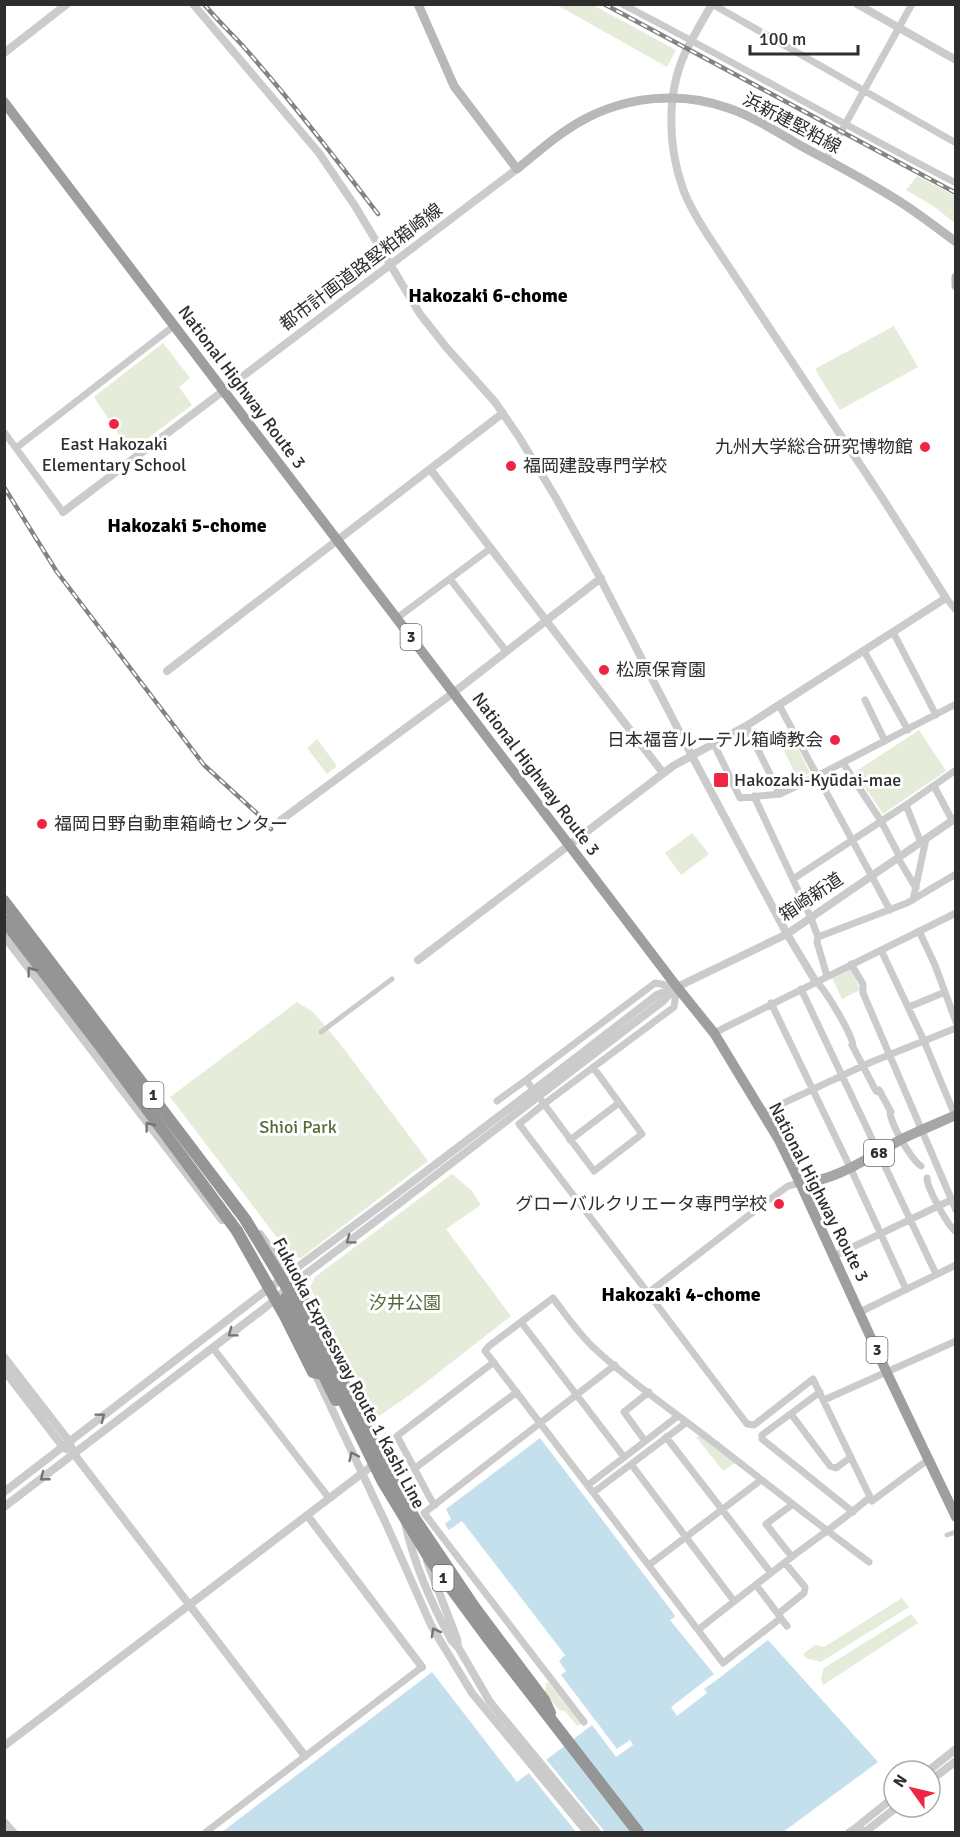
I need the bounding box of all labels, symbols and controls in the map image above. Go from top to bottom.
scale bar [750,18,858,56]
text: 100 m [759,28,806,50]
street label: 浜新建堅粕線 [739,88,845,158]
street label: 都市計画道路堅粕箱崎線 [275,199,447,335]
district label: Hakozaki 6-chome [408,283,568,308]
street label: National Highway Route 3 [173,301,311,473]
marker: East Hakozaki Elementary School [107,417,121,431]
place label: East Hakozaki Elementary School [42,433,186,476]
place label: 九州大学総合研究博物館 [715,436,913,458]
marker: 九州大学総合研究博物館 [918,440,932,454]
place label: 福岡建設専門学校 [523,455,667,477]
marker: 福岡建設専門学校 [504,459,518,473]
district label: Hakozaki 5-chome [107,513,267,538]
road number: 3 [400,624,422,650]
place label: 松原保育園 [616,659,706,681]
marker: 松原保育園 [597,663,611,677]
street label: National Highway Route 3 [467,688,605,860]
place label: 日本福音ルーテル箱崎教会 [607,729,823,751]
marker: 日本福音ルーテル箱崎教会 [828,733,842,747]
place label: Hakozaki-Kyūdai-mae [734,769,901,791]
marker: Hakozaki-Kyūdai-mae [712,771,730,789]
place label: 福岡日野自動車箱崎センター [54,813,288,835]
marker: 福岡日野自動車箱崎センター [35,817,49,831]
street label: 箱崎新道 [775,868,847,926]
one-way arrow [27,966,38,977]
road number: 1 [142,1082,164,1108]
street label: National Highway Route 3 [764,1098,874,1286]
park label: Shioi Park [259,1116,337,1138]
one-way arrow [145,1121,156,1132]
road number: 68 [864,1140,894,1166]
place label: グローバルクリエータ専門学校 [515,1193,767,1215]
marker: グローバルクリエータ専門学校 [772,1197,786,1211]
one-way arrow [346,1233,357,1244]
street label: Fukuoka Expressway Route 1 Kashi Line [268,1234,430,1512]
district label: Hakozaki 4-chome [601,1282,761,1307]
park label: 汐井公園 [369,1292,441,1314]
one-way arrow [228,1326,239,1337]
road number: 3 [866,1337,888,1363]
one-way arrow [94,1414,105,1425]
one-way arrow [348,1451,360,1462]
one-way arrow [40,1469,51,1480]
road number: 1 [432,1565,454,1591]
one-way arrow [431,1628,442,1639]
north arrow [882,1759,942,1819]
text: N [889,1771,912,1791]

